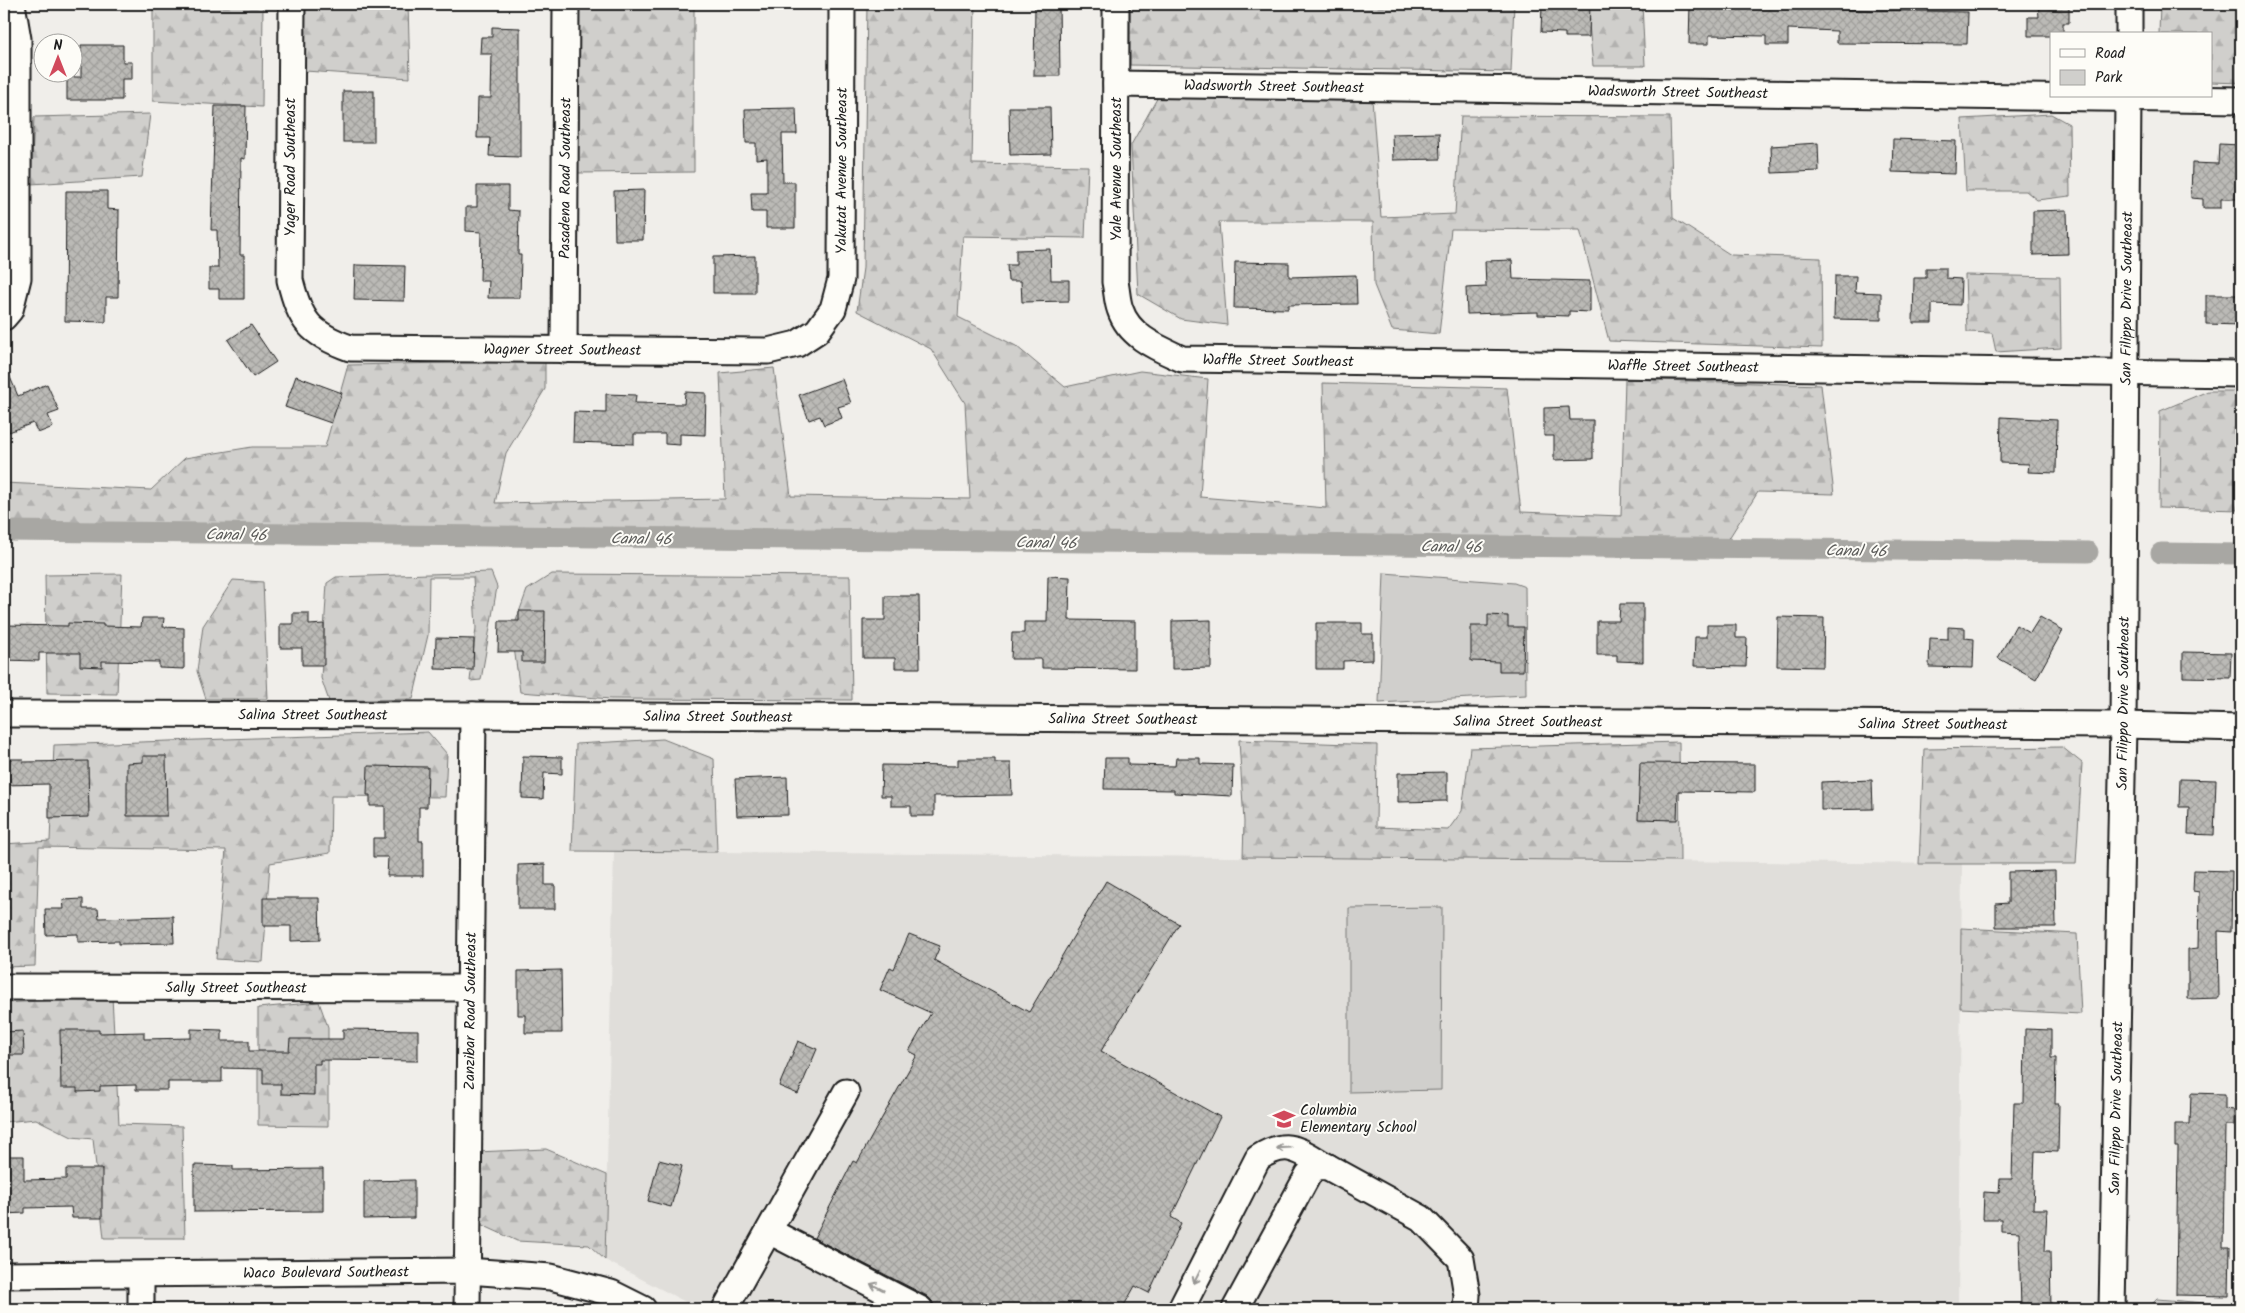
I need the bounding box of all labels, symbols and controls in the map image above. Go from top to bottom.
north arrow [32,32,82,82]
legend [2050,32,2212,98]
text: N [54,35,63,57]
text: Road [2095,42,2126,66]
text: Park [2095,66,2123,90]
street label: Wadsworth Street Southeast [1184,74,1365,101]
street label: Wadsworth Street Southeast [1588,80,1768,106]
street label: Yakutat Avenue Southeast [830,87,855,254]
street label: Pasadena Road Southeast [554,97,578,259]
street label: Yale Avenue Southeast [1105,97,1129,241]
street label: Yager Road Southeast [279,98,303,236]
street label: San Filippo Drive Southeast [2115,211,2140,385]
street label: Wagner Street Southeast [484,338,642,363]
street label: Waffle Street Southeast [1202,348,1354,374]
street label: Waffle Street Southeast [1607,354,1759,380]
water label: Canal 46 [205,522,269,549]
water label: Canal 46 [610,526,674,553]
water label: Canal 46 [1015,530,1079,557]
water label: Canal 46 [1420,534,1484,561]
water label: Canal 46 [1825,538,1889,565]
street label: San Filippo Drive Southeast [2111,616,2137,790]
street label: Salina Street Southeast [238,703,388,728]
street label: Salina Street Southeast [643,705,793,730]
street label: Salina Street Southeast [1048,707,1198,732]
street label: Salina Street Southeast [1453,710,1603,735]
street label: Salina Street Southeast [1858,712,2008,737]
street label: Zanzibar Road Southeast [458,931,484,1090]
street label: Sally Street Southeast [165,976,307,1001]
street label: San Filippo Drive Southeast [2103,1021,2130,1195]
place label: Columbia Elementary School [1300,1099,1417,1140]
school or university icon: Columbia Elementary School [1271,1106,1297,1132]
one-way arrow [1276,1144,1292,1153]
street label: Waco Boulevard Southeast [243,1260,409,1286]
one-way arrow [1192,1269,1201,1284]
one-way arrow [870,1282,885,1291]

